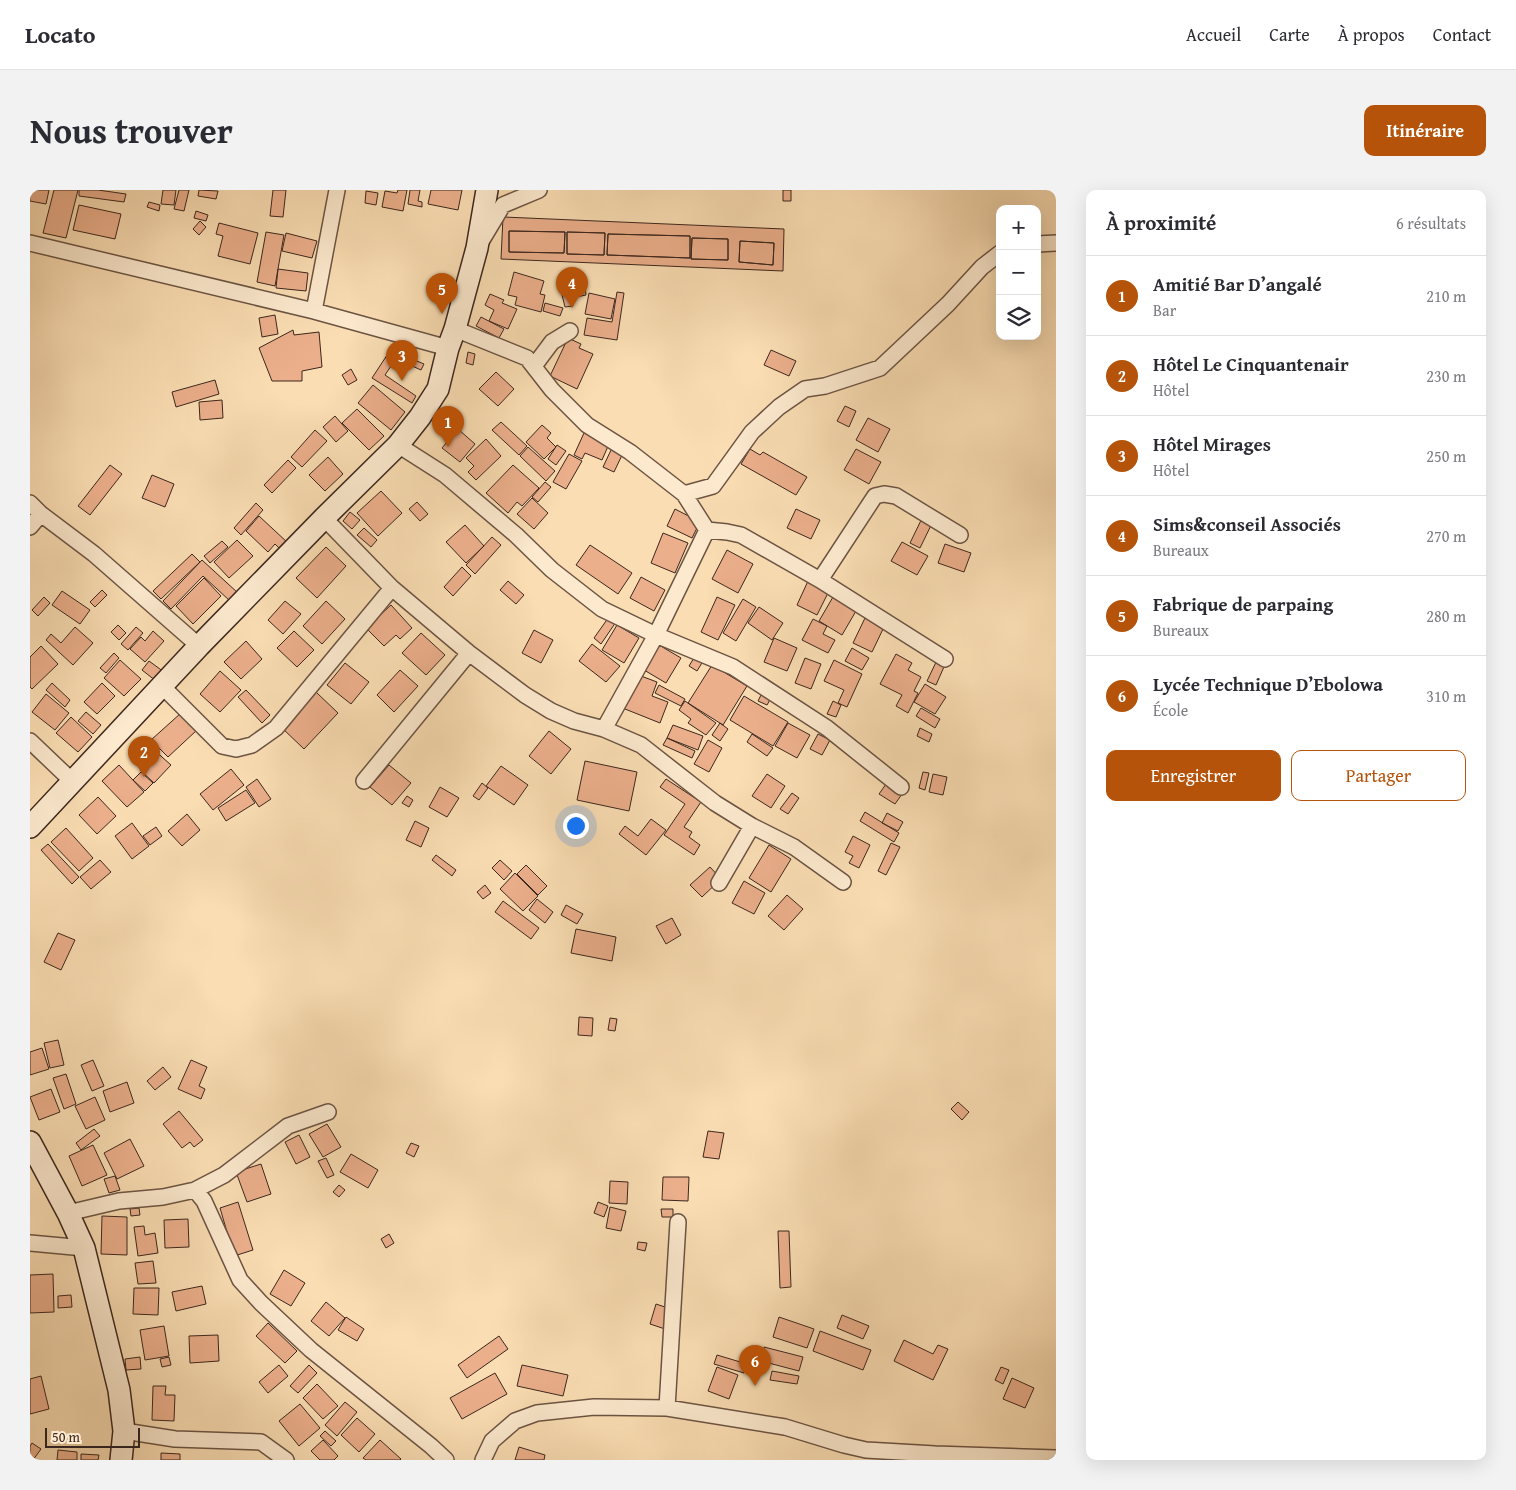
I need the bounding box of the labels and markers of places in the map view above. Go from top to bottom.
pin: 4 [556,267,588,308]
pin: 5 [426,273,458,314]
pin: 3 [386,340,418,381]
pin: 1 [432,406,464,447]
pin: 2 [128,736,160,777]
pin: 6 [739,1345,771,1386]

